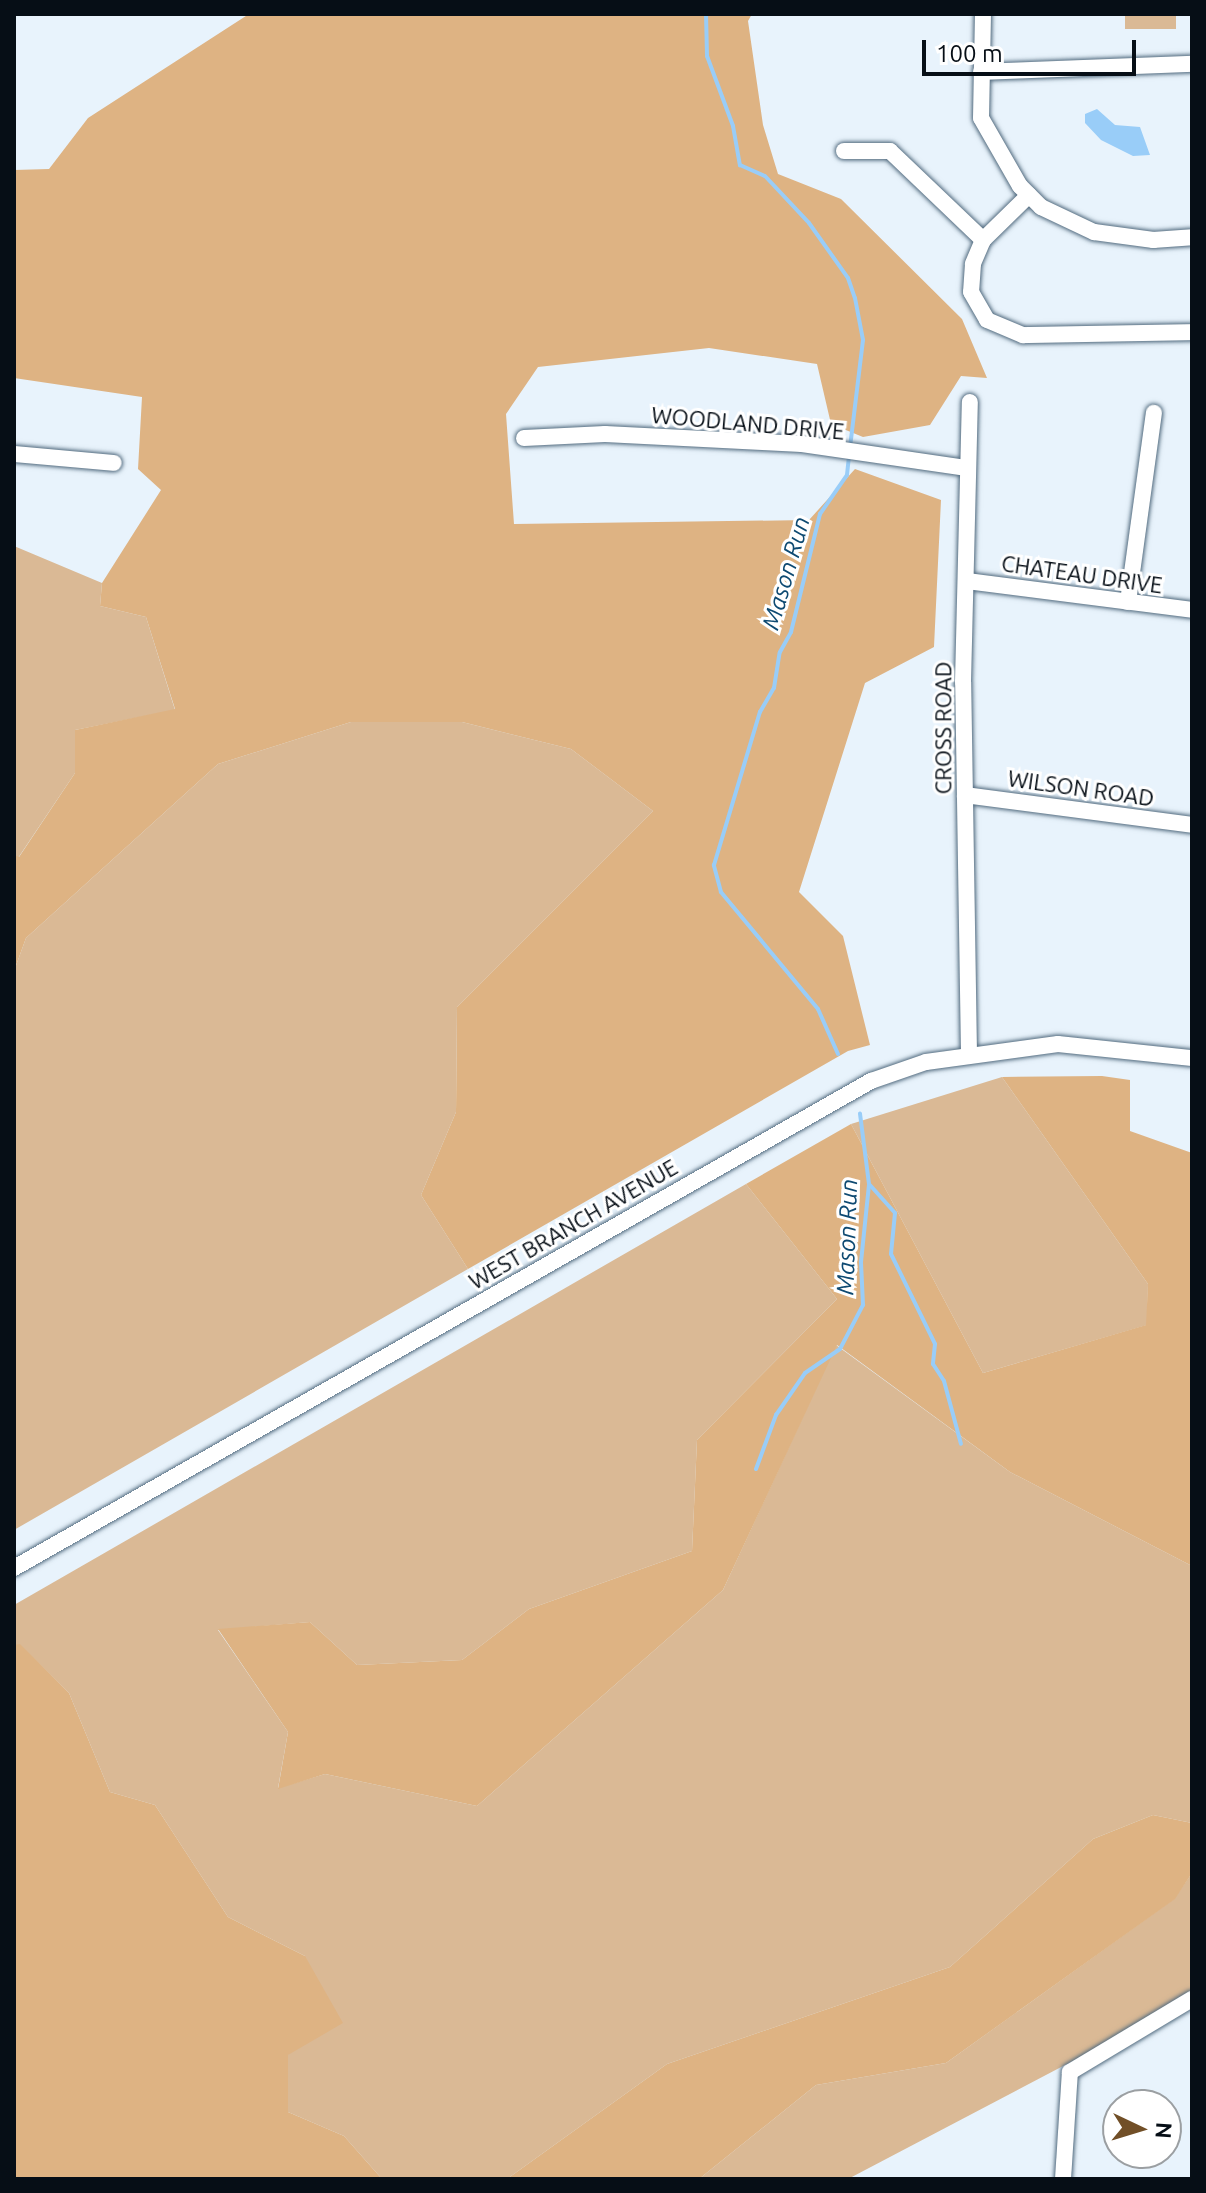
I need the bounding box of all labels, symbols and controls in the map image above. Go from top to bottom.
scale bar [926,24,1140,74]
text: 100 m [936,40,1003,67]
street label: WOODLAND DRIVE [650,401,846,445]
water label: Mason Run [756,513,816,633]
street label: CHATEAU DRIVE [1000,550,1164,598]
street label: CROSS ROAD [930,662,956,794]
street label: WILSON ROAD [1006,765,1156,811]
street label: WEST BRANCH AVENUE [464,1154,682,1294]
water label: Mason Run [831,1178,863,1296]
north arrow [1102,2089,1182,2169]
text: N [1151,2121,1177,2140]

